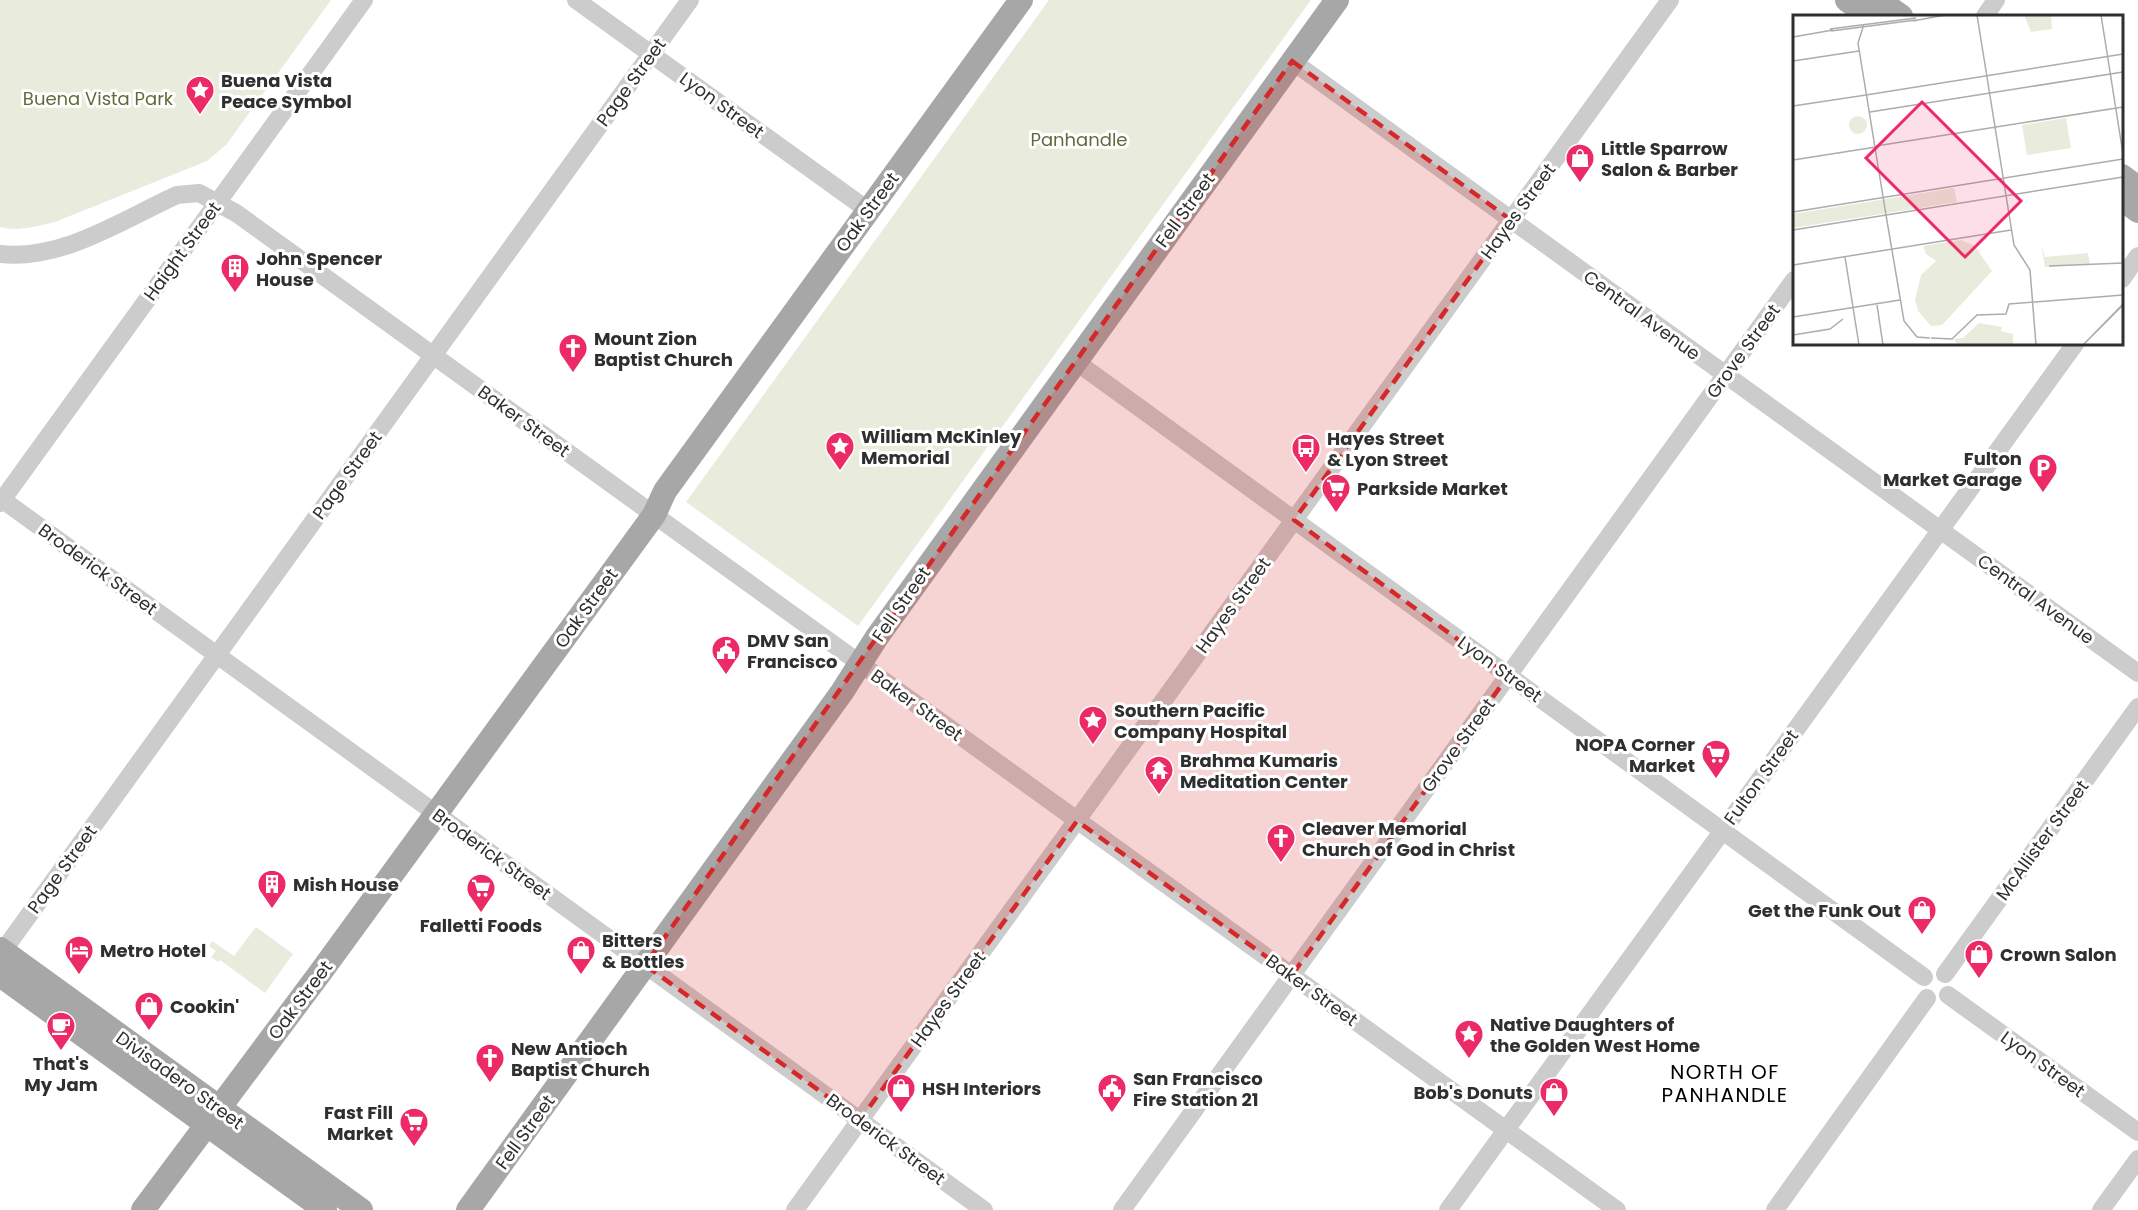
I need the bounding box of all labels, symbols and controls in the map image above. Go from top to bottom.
inset map [1793,15,2123,345]
street label: Page Street [590,33,672,131]
street label: Lyon Street [675,66,769,144]
place label: Buena Vista Peace Symbol [221,68,352,114]
place icon: Buena Vista Peace Symbol [184,74,216,116]
park label: Buena Vista Park [23,86,174,111]
park label: Panhandle [1030,127,1128,152]
place label: Little Sparrow Salon & Barber [1601,136,1738,182]
shop icon: Little Sparrow Salon & Barber [1564,142,1596,184]
street label: Hayes Street [1475,158,1561,264]
street label: Oak Street [830,167,904,257]
street label: Fell Street [1149,168,1221,252]
street label: Haight Street [138,196,226,306]
place label: John Spencer House [256,246,382,292]
building icon: John Spencer House [219,252,251,294]
street label: Central Avenue [1578,264,1706,366]
street label: Grove Street [1700,299,1786,403]
place label: Mount Zion Baptist Church [594,326,733,372]
church icon: Mount Zion Baptist Church [557,332,589,374]
street label: Baker Street [473,379,575,463]
place label: William McKinley Memorial [861,424,1022,470]
street label: Page Street [306,426,388,524]
place label: Hayes Street & Lyon Street [1327,426,1448,472]
place icon: William McKinley Memorial [824,430,856,472]
bus stop icon: Hayes Street & Lyon Street [1290,432,1322,474]
place label: Fulton Market Garage [1883,446,2022,492]
parking icon: Fulton Market Garage [2027,452,2059,494]
supermarket icon: Parkside Market [1320,472,1352,514]
place label: Parkside Market [1357,476,1508,501]
street label: Broderick Street [33,517,163,621]
street label: Central Avenue [1972,548,2100,650]
street label: Hayes Street [1190,552,1276,658]
street label: Fell Street [866,561,936,647]
street label: Oak Street [549,563,623,653]
place label: DMV San Francisco [747,628,838,674]
street label: Lyon Street [1453,630,1547,708]
public building icon: DMV San Francisco [710,634,742,676]
street label: Baker Street [866,663,968,747]
street label: Grove Street [1415,693,1501,797]
place label: Southern Pacific Company Hospital [1114,698,1287,744]
place icon: Southern Pacific Company Hospital [1077,704,1109,746]
street label: Fulton Street [1718,724,1804,830]
place label: NOPA Corner Market [1575,732,1695,778]
supermarket icon: NOPA Corner Market [1700,738,1732,780]
place label: Brahma Kumaris Meditation Center [1180,748,1348,794]
temple icon: Brahma Kumaris Meditation Center [1143,754,1175,796]
street label: McAllister Street [1990,775,2094,905]
street label: Broderick Street [427,802,557,906]
place label: Cleaver Memorial Church of God in Christ [1302,816,1515,862]
street label: Page Street [21,820,103,918]
church icon: Cleaver Memorial Church of God in Christ [1265,822,1297,864]
building icon: Mish House [256,868,288,910]
place label: Mish House [293,872,399,897]
supermarket icon: Falletti Foods [465,872,497,914]
shop icon: Get the Funk Out [1906,894,1938,936]
place label: Get the Funk Out [1748,898,1901,923]
place label: Falletti Foods [420,913,542,938]
place label: Bitters & Bottles [602,928,685,974]
hotel icon: Metro Hotel [63,934,95,976]
shop icon: Bitters & Bottles [565,934,597,976]
place label: Metro Hotel [100,938,206,963]
shop icon: Crown Salon [1963,938,1995,980]
place label: Crown Salon [2000,942,2117,967]
street label: Hayes Street [905,946,991,1052]
street label: Baker Street [1261,948,1363,1032]
street label: Oak Street [262,955,338,1045]
shop icon: Cookin' [133,990,165,1032]
place label: Cookin' [170,994,239,1019]
cafe icon: That's My Jam [45,1010,77,1052]
place label: Native Daughters of the Golden West Home [1490,1012,1700,1058]
place icon: Native Daughters of the Golden West Home [1453,1018,1485,1060]
street label: Divisadero Street [111,1025,249,1135]
street label: Lyon Street [1996,1025,2090,1103]
place label: New Antioch Baptist Church [511,1036,650,1082]
church icon: New Antioch Baptist Church [474,1042,506,1084]
place label: That's My Jam [24,1051,98,1097]
district label: NORTH OF PANHANDLE [1661,1058,1789,1109]
place label: San Francisco Fire Station 21 [1133,1066,1263,1112]
shop icon: HSH Interiors [885,1072,917,1114]
public building icon: San Francisco Fire Station 21 [1096,1072,1128,1114]
place label: HSH Interiors [922,1076,1041,1101]
shop icon: Bob's Donuts [1538,1076,1570,1118]
place label: Bob's Donuts [1413,1080,1533,1105]
street label: Broderick Street [821,1087,951,1191]
street label: Fell Street [489,1090,561,1174]
place label: Fast Fill Market [324,1100,393,1146]
supermarket icon: Fast Fill Market [398,1106,430,1148]

